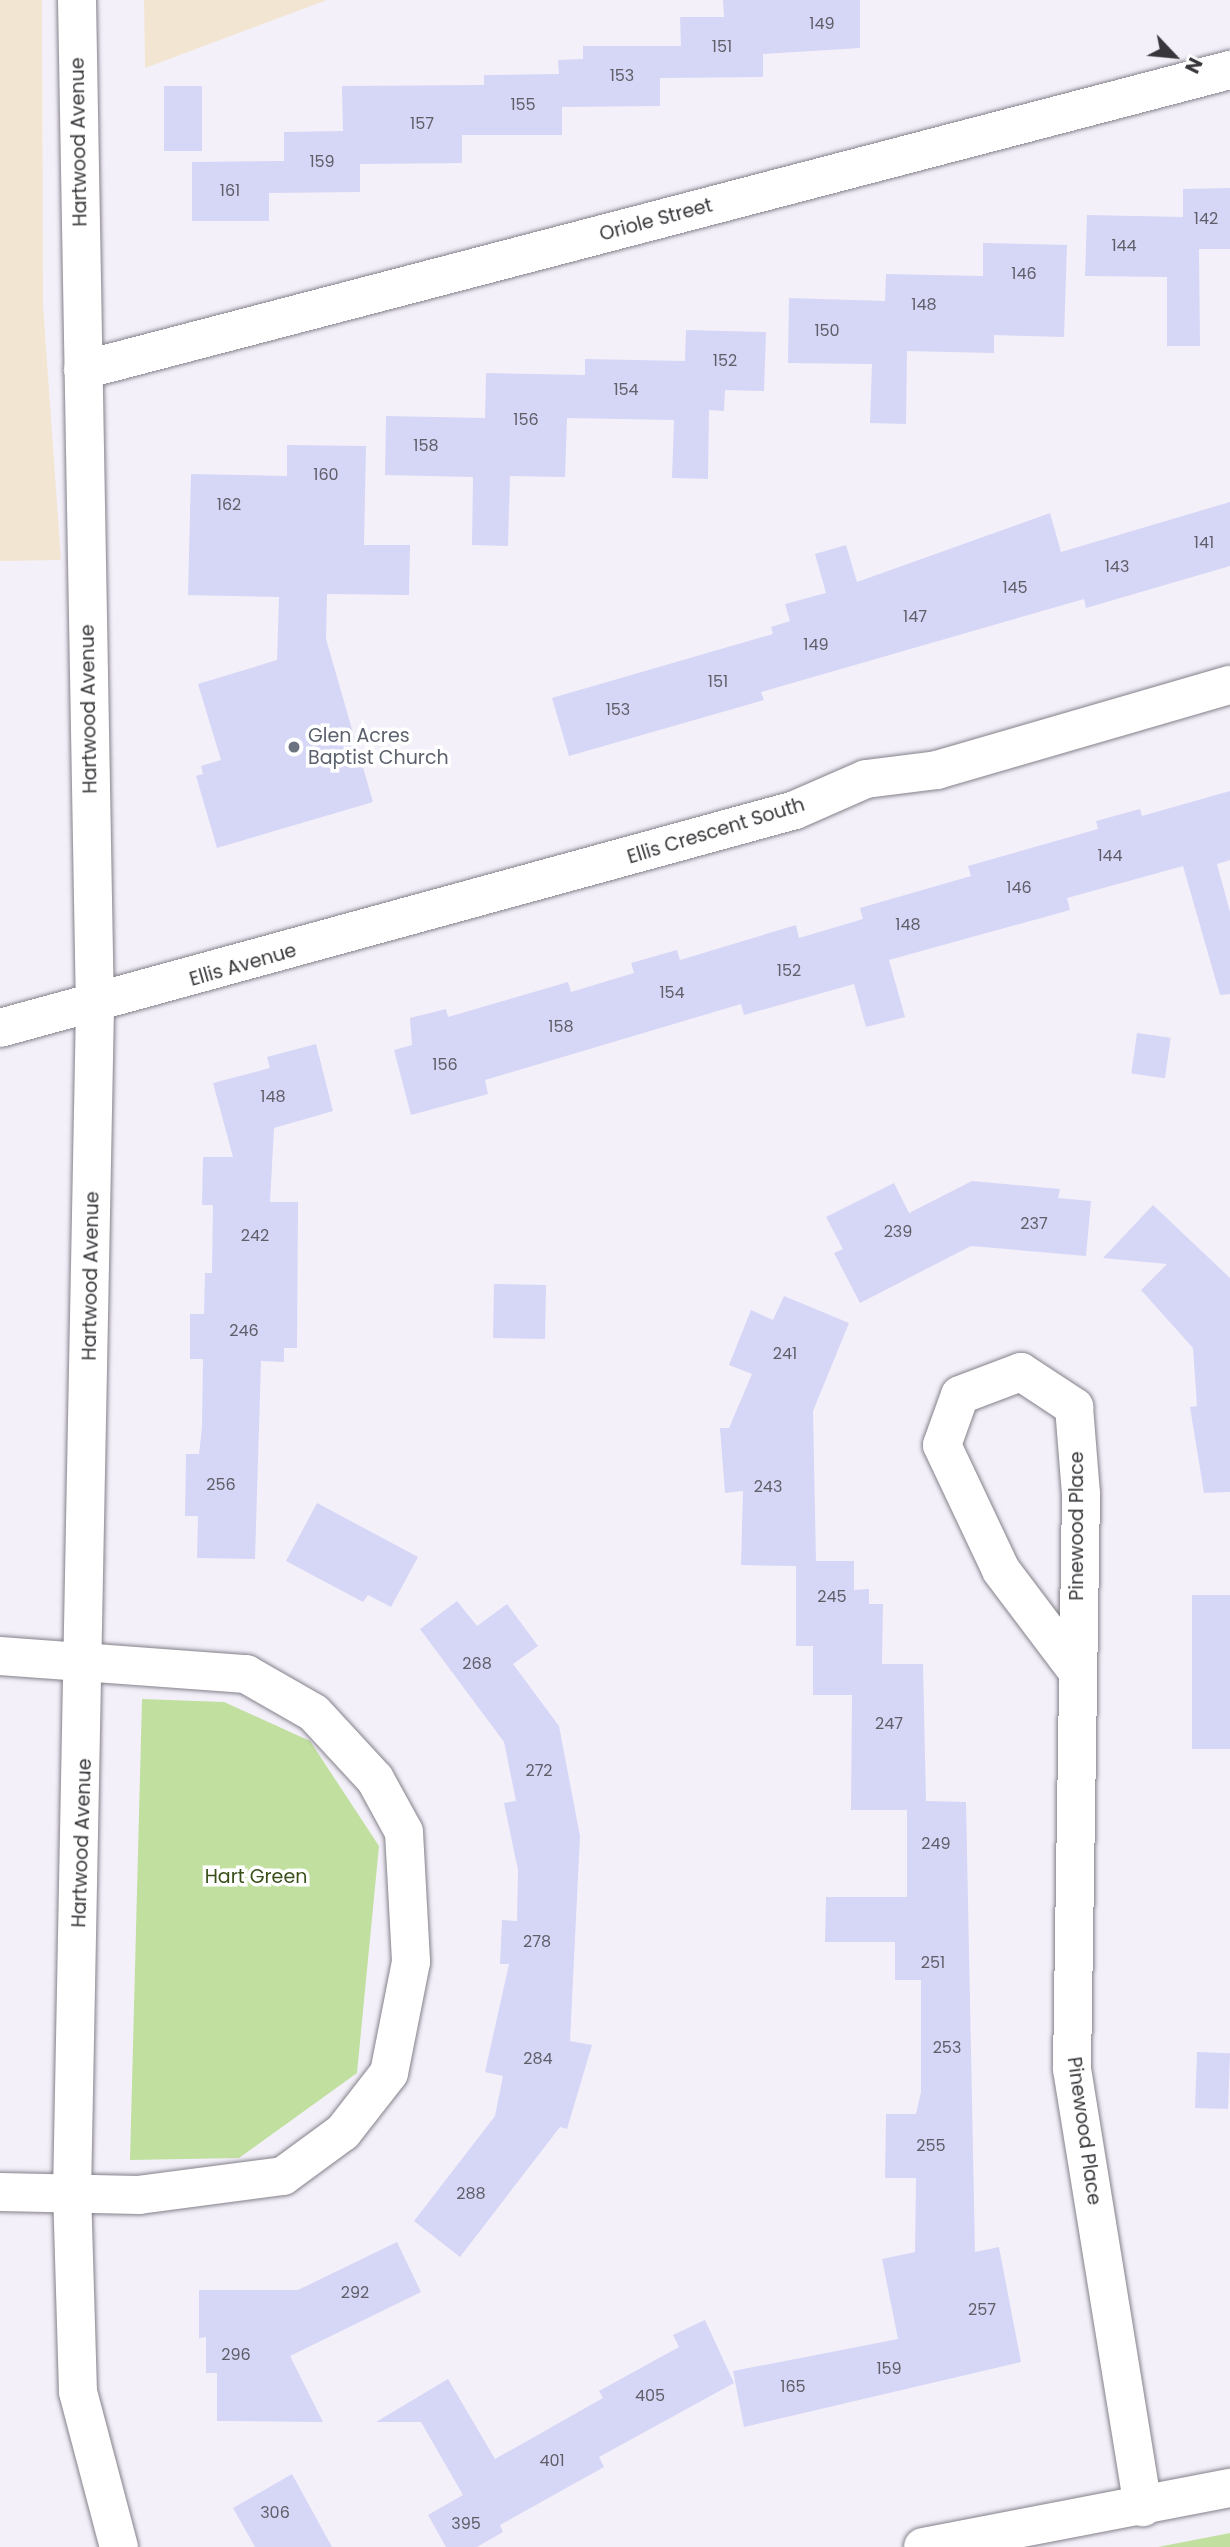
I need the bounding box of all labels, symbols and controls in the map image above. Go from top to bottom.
house number: 149 [809,14,835,34]
north arrow [1139,21,1209,91]
house number: 151 [712,37,732,57]
text: N [1178,53,1209,78]
street label: Hartwood Avenue [66,57,92,227]
house number: 153 [610,66,634,86]
house number: 155 [510,95,536,115]
house number: 157 [410,114,434,134]
house number: 159 [309,152,335,172]
house number: 161 [220,181,240,201]
street label: Oriole Street [597,194,715,246]
house number: 142 [1194,209,1218,229]
house number: 144 [1111,236,1137,256]
house number: 146 [1011,264,1037,284]
house number: 148 [911,295,937,315]
house number: 150 [814,321,840,341]
house number: 152 [713,351,737,371]
house number: 154 [613,380,639,400]
house number: 156 [513,410,539,430]
house number: 158 [413,436,439,456]
house number: 160 [313,465,339,485]
house number: 162 [217,495,241,515]
house number: 141 [1194,533,1214,553]
house number: 143 [1105,557,1129,577]
house number: 145 [1002,578,1028,598]
house number: 147 [903,607,927,627]
street label: Hartwood Avenue [76,624,102,794]
house number: 149 [803,635,829,655]
house number: 151 [708,672,728,692]
house number: 153 [606,700,630,720]
place label: Glen Acres Baptist Church [308,725,449,769]
marker: Glen Acres Baptist Church [286,739,302,755]
street label: Ellis Crescent South [625,793,807,869]
house number: 144 [1097,846,1123,866]
house number: 146 [1006,878,1032,898]
house number: 148 [895,915,921,935]
street label: Ellis Avenue [187,939,299,991]
house number: 152 [777,961,801,981]
house number: 154 [659,983,685,1003]
house number: 158 [548,1017,574,1037]
house number: 156 [432,1055,458,1075]
house number: 148 [260,1087,286,1107]
street label: Hartwood Avenue [78,1191,104,1361]
house number: 237 [1020,1214,1048,1234]
house number: 239 [884,1222,912,1242]
house number: 242 [241,1226,269,1246]
house number: 246 [229,1321,259,1341]
house number: 241 [773,1344,797,1364]
street label: Pinewood Place [1066,1451,1088,1601]
house number: 256 [206,1475,236,1495]
house number: 243 [754,1477,782,1497]
house number: 245 [817,1587,847,1607]
house number: 268 [462,1654,492,1674]
house number: 247 [875,1714,903,1734]
street label: Hartwood Avenue [68,1758,96,1928]
house number: 272 [525,1761,553,1781]
house number: 249 [921,1834,951,1854]
park label: Hart Green [205,1866,307,1888]
house number: 278 [523,1932,551,1952]
house number: 251 [921,1953,945,1973]
house number: 253 [933,2038,961,2058]
house number: 284 [523,2049,553,2069]
street label: Pinewood Place [1062,2056,1106,2206]
house number: 255 [916,2136,946,2156]
house number: 288 [456,2184,486,2204]
house number: 292 [341,2283,369,2303]
house number: 257 [968,2300,996,2320]
house number: 296 [221,2345,251,2365]
house number: 159 [876,2359,902,2379]
house number: 165 [780,2377,806,2397]
house number: 405 [635,2386,665,2406]
house number: 401 [539,2451,565,2471]
house number: 306 [260,2503,290,2523]
house number: 395 [451,2514,481,2534]

